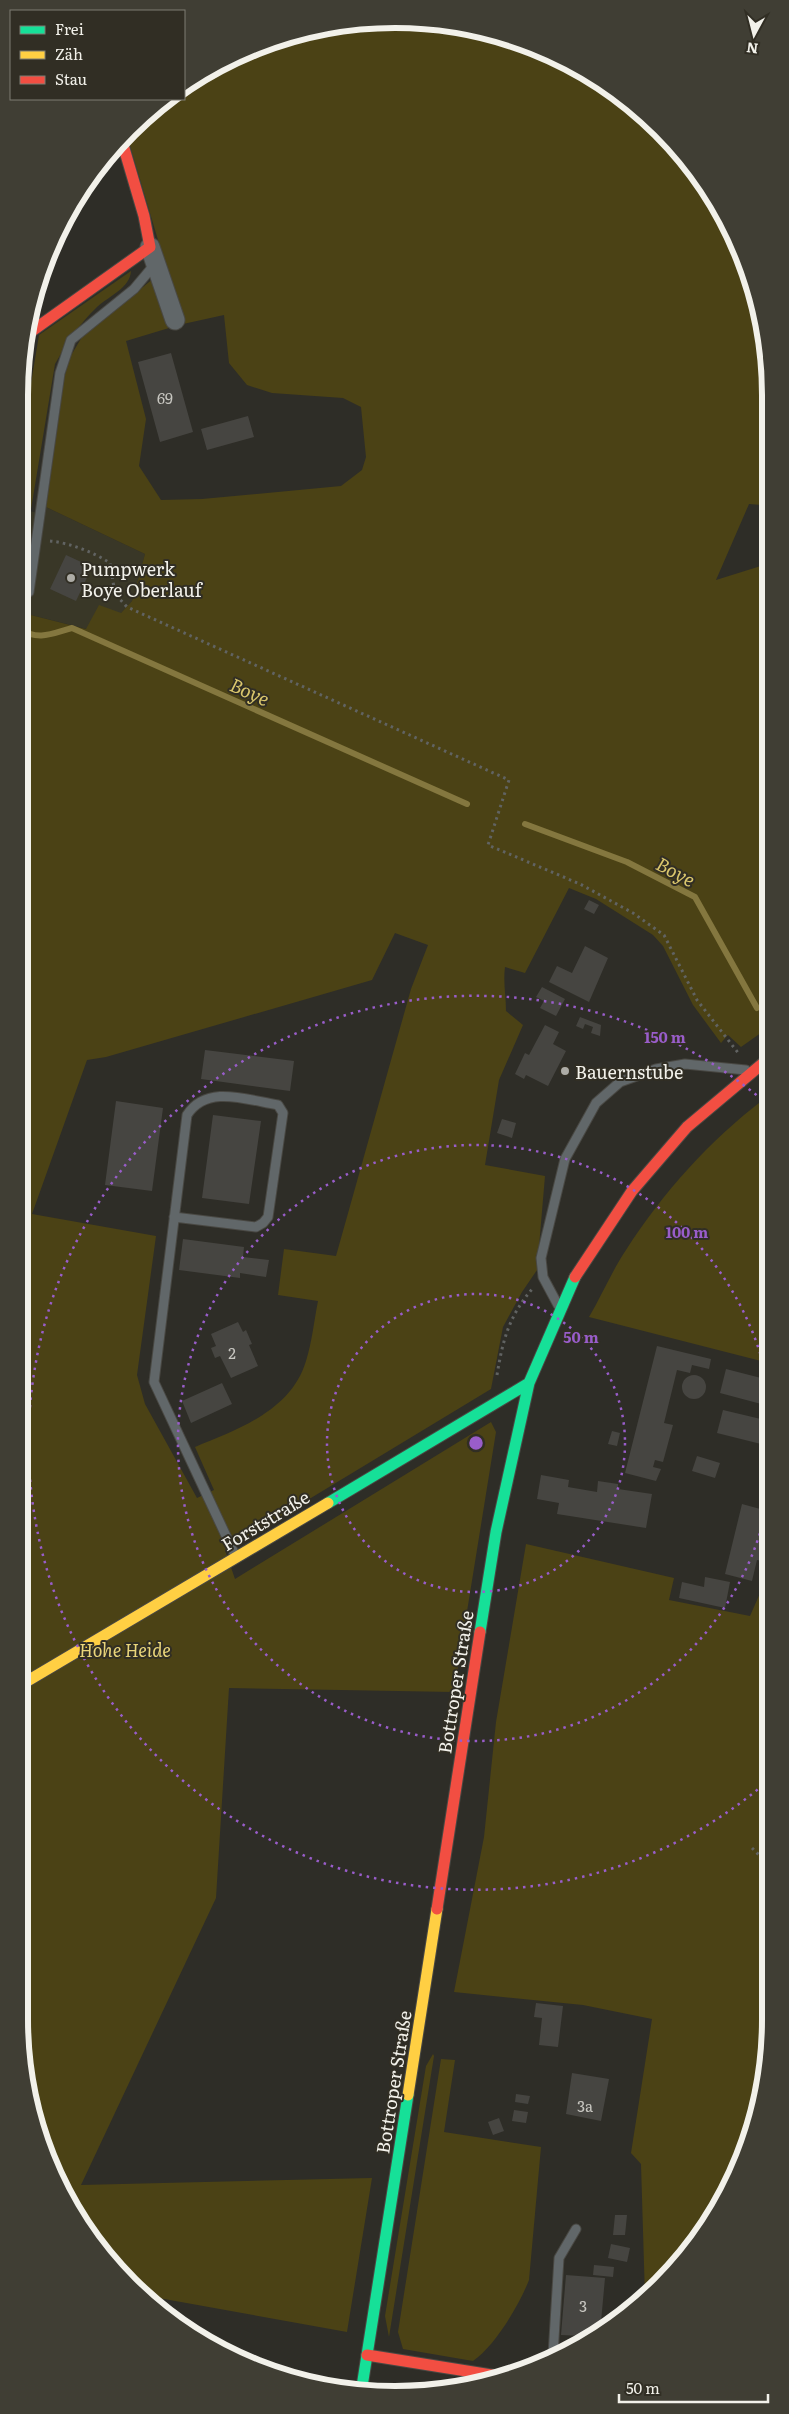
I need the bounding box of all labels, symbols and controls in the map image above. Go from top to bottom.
legend [10,10,185,100]
north arrow [729,10,779,60]
text: Frei [55,17,84,40]
text: N [745,38,759,60]
text: Zäh [55,42,83,65]
text: Stau [55,67,87,90]
house number: 69 [157,386,173,409]
place label: Pumpwerk Boye Oberlauf [81,555,204,603]
marker: Pumpwerk Boye Oberlauf [65,572,77,584]
water label: Boye [226,670,274,712]
water label: Boye [651,849,701,893]
text: 150 m [644,1025,686,1048]
place label: Bauernstube [575,1058,683,1085]
marker: Bauernstube [559,1065,571,1077]
text: 100 m [666,1220,708,1243]
text: 50 m [563,1325,599,1348]
house number: 2 [228,1341,236,1364]
centre of rings [467,1434,485,1452]
street label: Forststraße [216,1483,314,1557]
street label: Bottroper Straße [430,1608,480,1756]
park label: Hohe Heide [79,1636,171,1663]
street label: Bottroper Straße [368,2008,418,2156]
house number: 3a [577,2094,594,2117]
house number: 3 [579,2294,587,2317]
scale bar [619,2372,768,2404]
text: 50 m [626,2376,660,2399]

